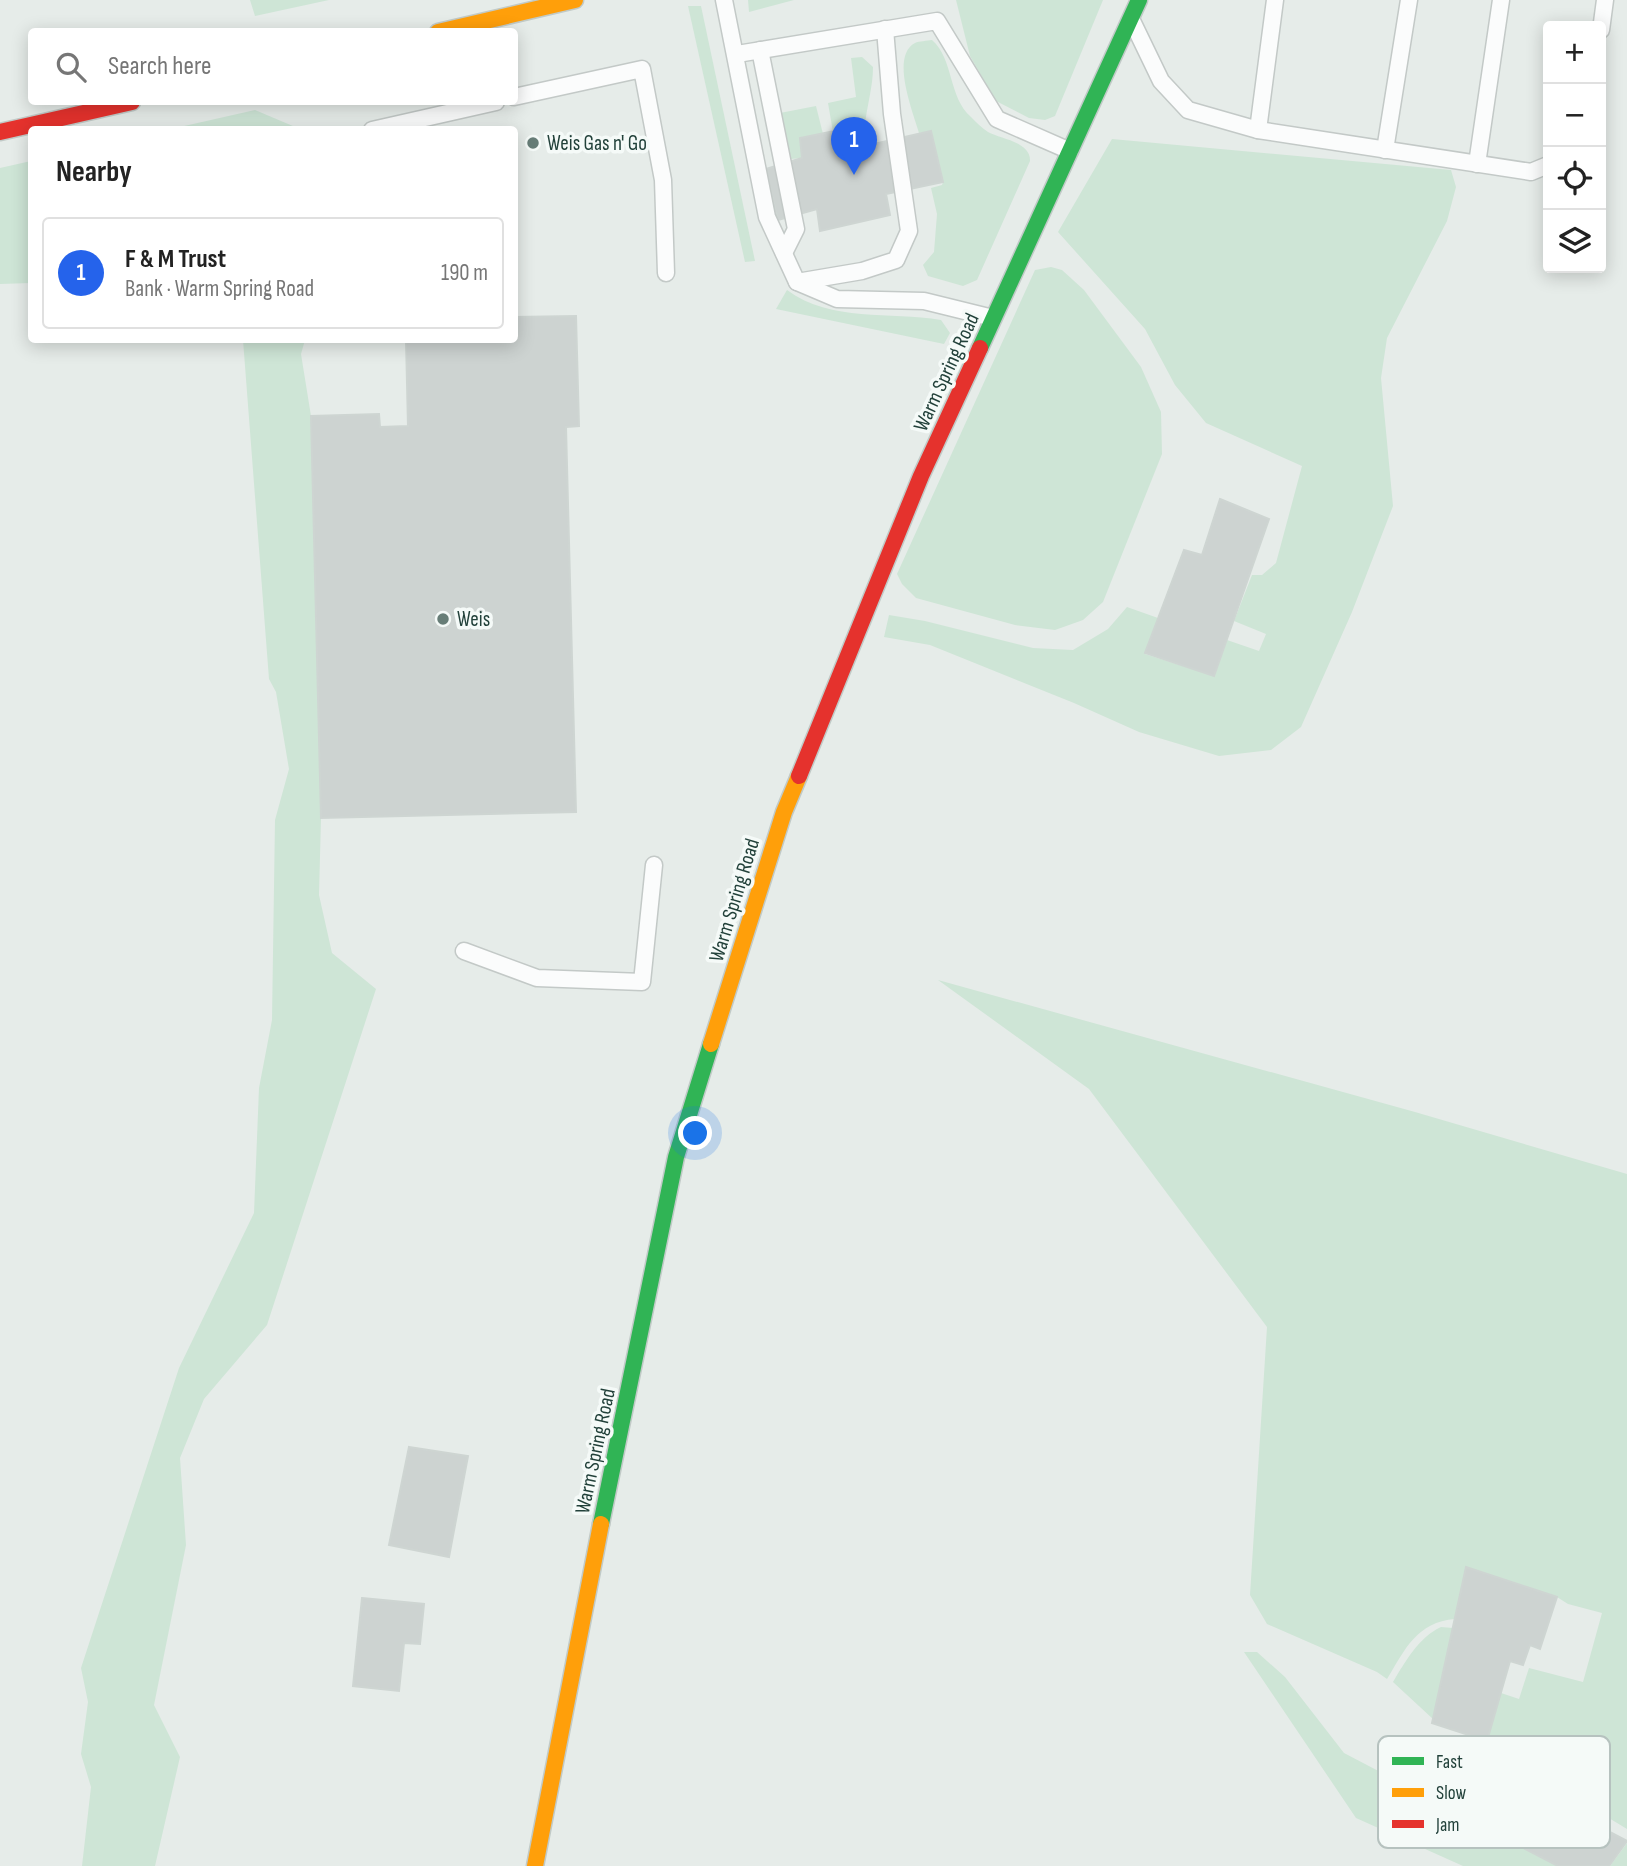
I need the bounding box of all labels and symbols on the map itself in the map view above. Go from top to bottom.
pin: 1 [831,117,877,175]
place label: Weis Gas n' Go [547,131,647,156]
marker: Weis Gas n' Go [525,135,541,151]
street label: Warm Spring Road [908,309,985,435]
place label: Weis [457,607,490,632]
marker: Weis [435,611,451,627]
street label: Warm Spring Road [704,836,765,965]
your location [678,1116,712,1150]
street label: Warm Spring Road [570,1386,621,1516]
legend [1378,1736,1610,1848]
text: Fast [1436,1751,1463,1774]
text: Slow [1436,1782,1466,1805]
text: Jam [1435,1814,1459,1837]

